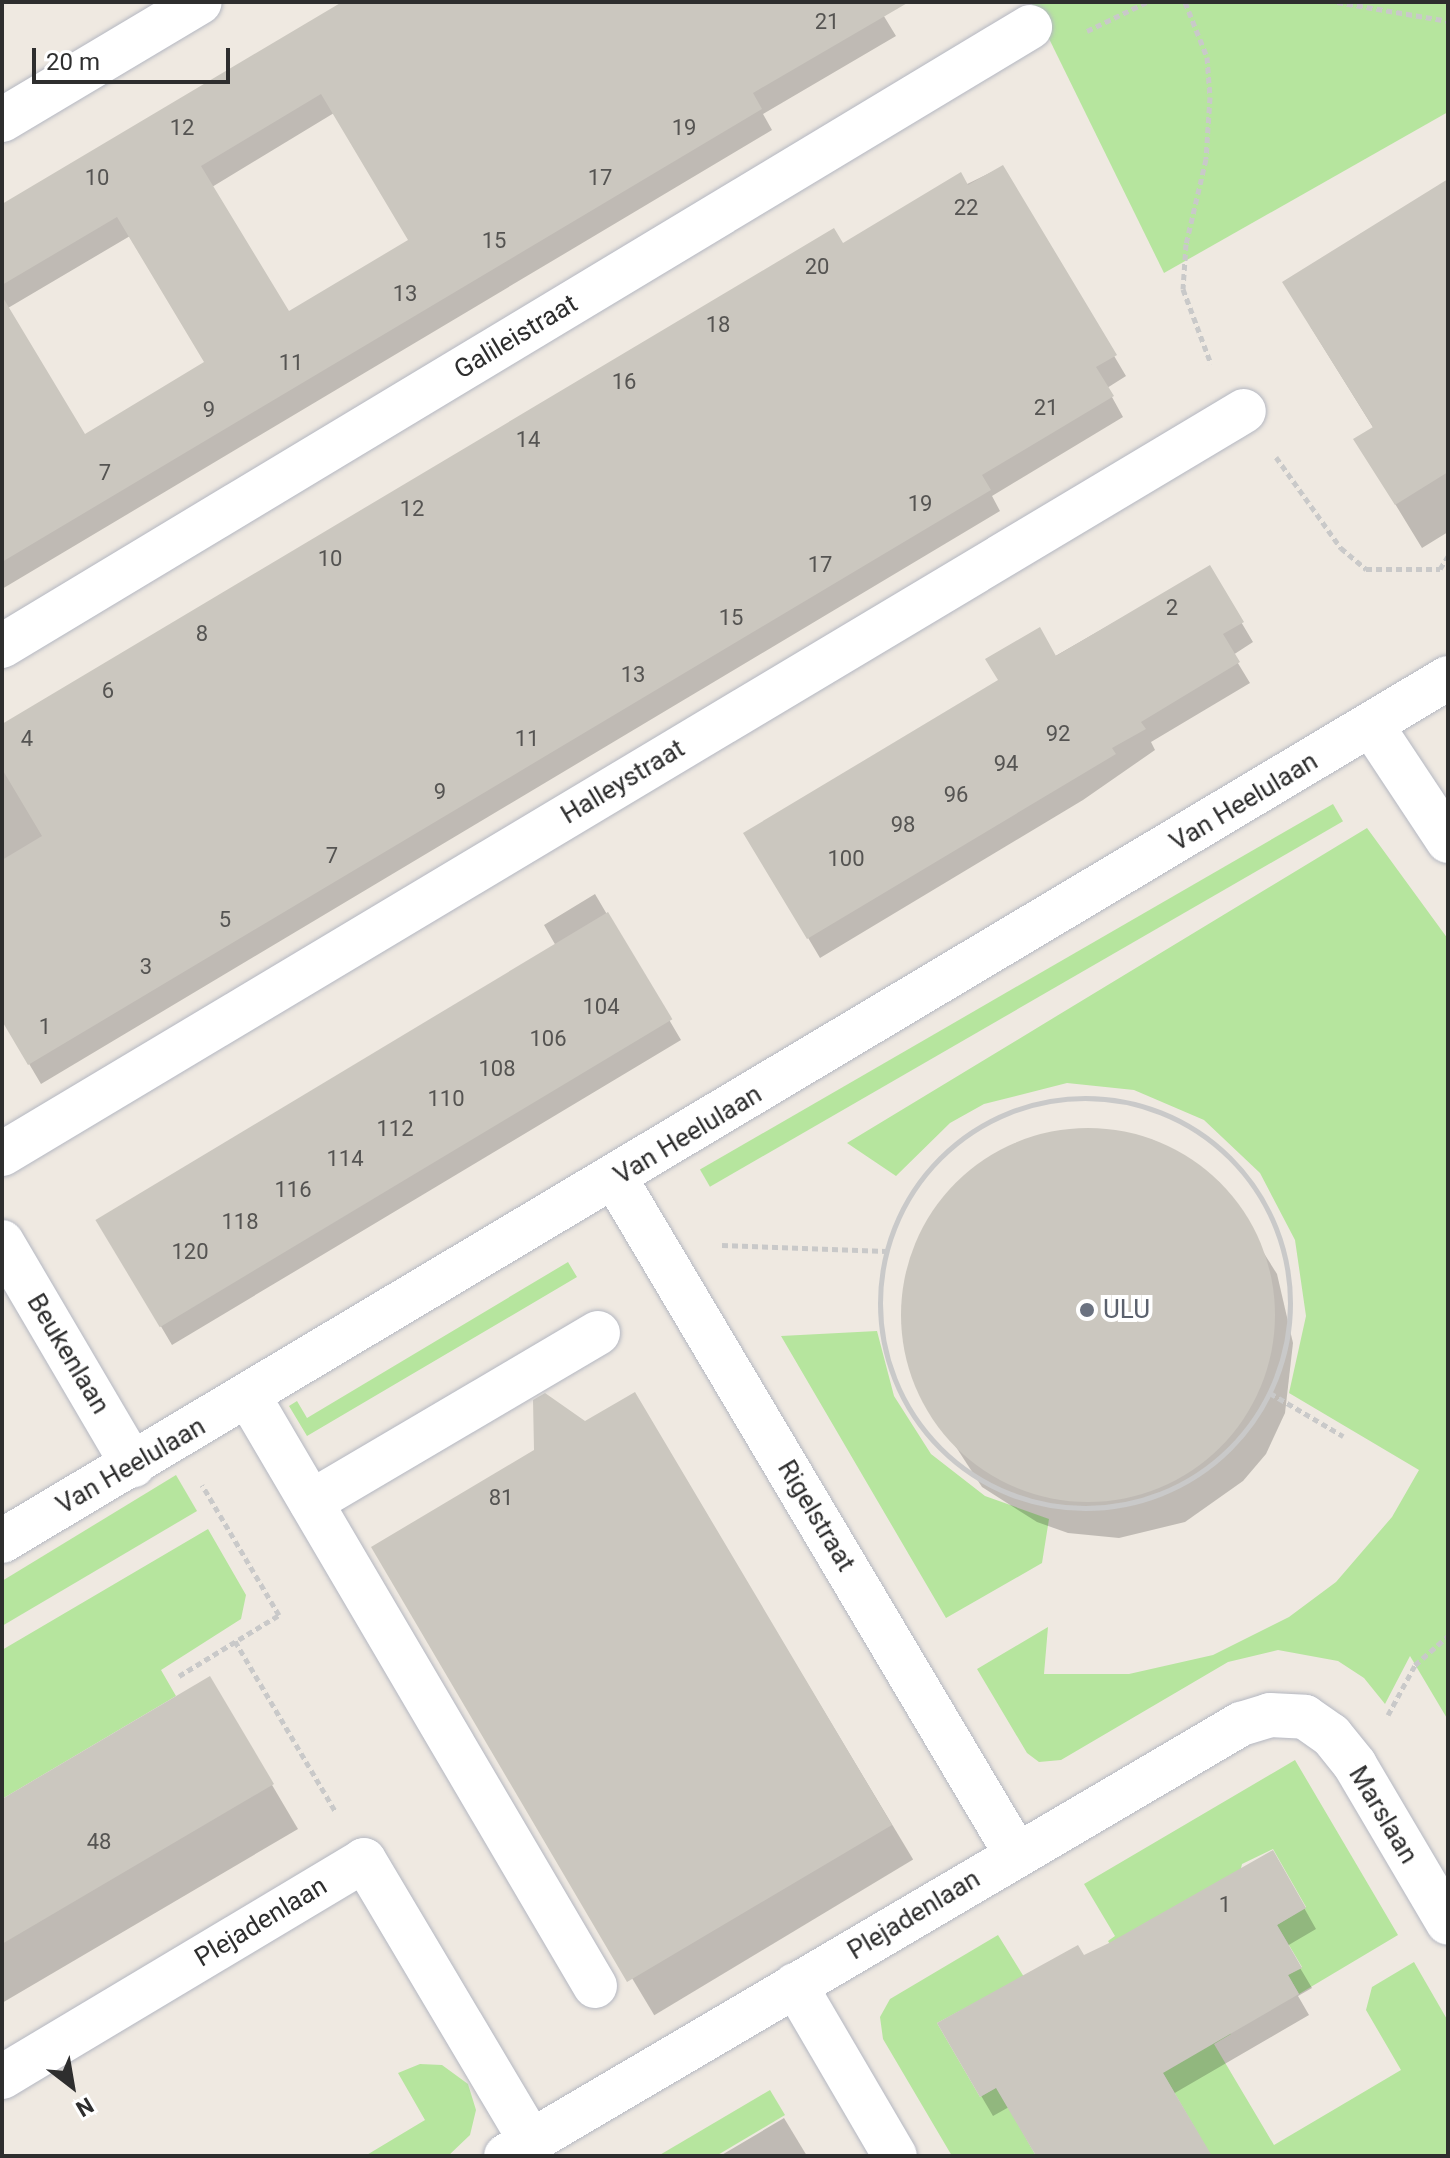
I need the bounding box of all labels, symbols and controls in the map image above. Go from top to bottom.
house number: 21 [815,9,839,35]
scale bar [36,32,234,82]
text: 20 m [46,48,100,76]
house number: 12 [170,115,194,141]
house number: 19 [672,115,696,141]
house number: 10 [85,165,109,191]
house number: 17 [588,165,612,191]
house number: 22 [954,195,978,221]
house number: 15 [482,228,506,254]
house number: 20 [805,254,829,280]
house number: 13 [393,281,417,307]
street label: Galileistraat [449,288,583,386]
house number: 18 [706,312,730,338]
house number: 11 [279,350,303,376]
house number: 16 [612,369,636,395]
house number: 21 [1034,395,1058,421]
house number: 9 [203,397,215,423]
house number: 14 [516,427,540,453]
house number: 7 [99,460,111,486]
house number: 19 [908,491,932,517]
house number: 12 [400,496,424,522]
house number: 10 [318,546,342,572]
house number: 17 [808,552,832,578]
house number: 2 [1166,595,1178,621]
house number: 15 [719,605,743,631]
house number: 8 [196,621,208,647]
house number: 13 [621,662,645,688]
house number: 6 [102,678,114,704]
house number: 92 [1046,721,1070,747]
house number: 4 [21,726,33,752]
house number: 11 [515,726,539,752]
street label: Halleystraat [556,733,690,831]
street label: Van Heelulaan [1165,746,1323,858]
house number: 94 [994,751,1018,777]
house number: 9 [434,779,446,805]
house number: 96 [944,782,968,808]
house number: 98 [891,812,915,838]
house number: 7 [326,843,338,869]
house number: 100 [827,846,865,872]
house number: 5 [219,907,231,933]
house number: 3 [140,954,152,980]
house number: 104 [582,994,620,1020]
house number: 1 [39,1014,51,1040]
house number: 106 [529,1026,567,1052]
house number: 108 [478,1056,516,1082]
street label: Van Heelulaan [609,1079,767,1191]
house number: 110 [427,1086,465,1112]
house number: 112 [376,1116,414,1142]
house number: 114 [326,1146,364,1172]
house number: 116 [274,1177,312,1203]
house number: 118 [221,1209,259,1235]
house number: 120 [171,1239,209,1265]
street label: Beukenlaan [20,1288,116,1420]
place label: ULU [1103,1294,1150,1326]
marker: ULU [1078,1301,1096,1319]
street label: Van Heelulaan [51,1411,211,1521]
street label: Rigelstraat [771,1455,861,1577]
house number: 81 [489,1485,513,1511]
street label: Marslaan [1342,1761,1424,1869]
house number: 48 [87,1829,111,1855]
street label: Plejadenlaan [842,1863,986,1967]
street label: Plejadenlaan [189,1870,333,1974]
house number: 1 [1219,1892,1231,1918]
north arrow [32,2046,112,2126]
text: N [72,2092,98,2122]

